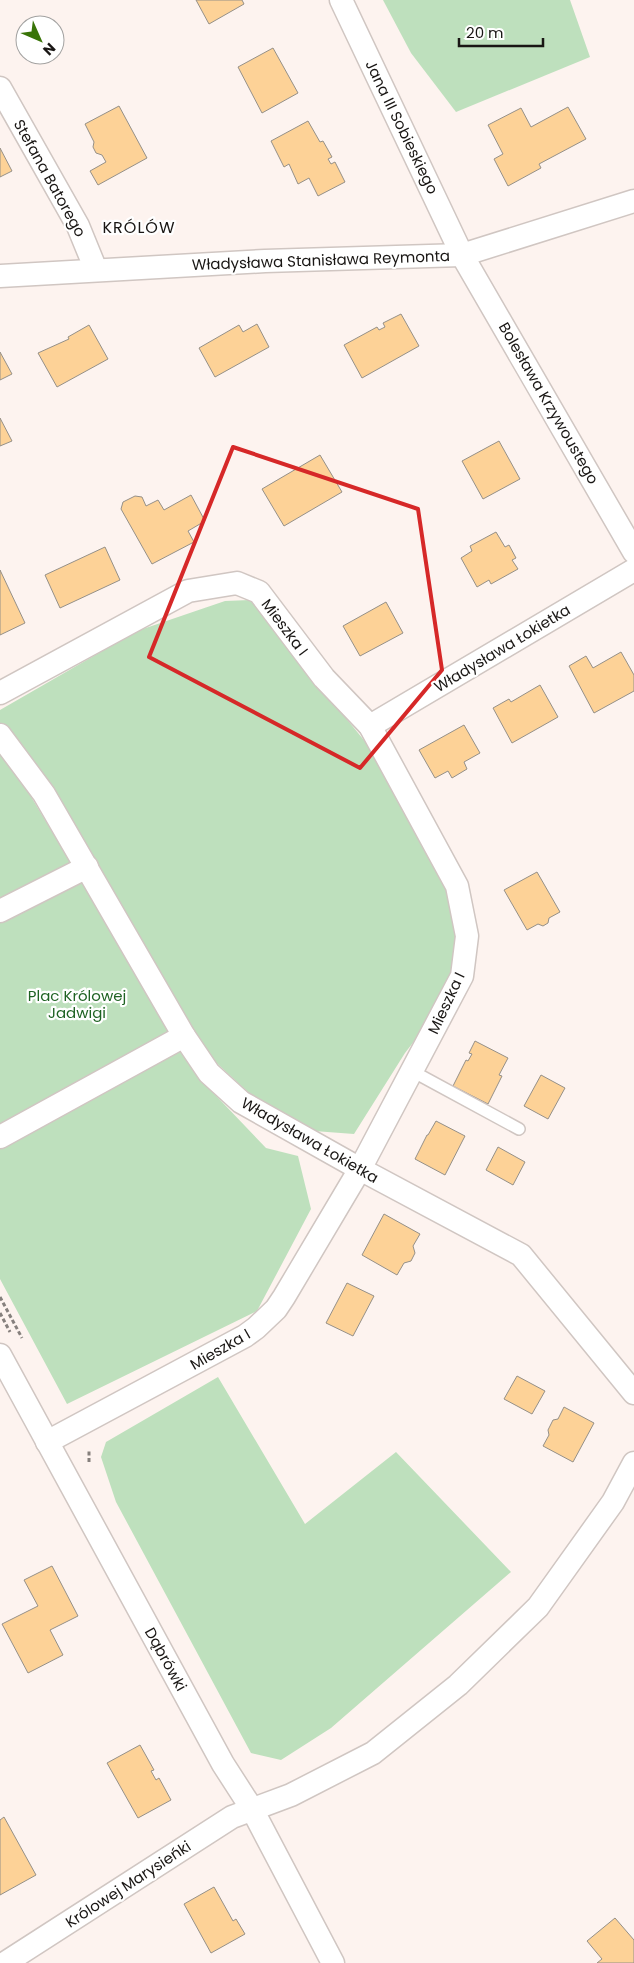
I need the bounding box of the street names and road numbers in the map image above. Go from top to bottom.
street label: Jana III Sobieskiego [360,56,444,198]
street label: Stefana Batorego [9,115,91,241]
street label: Władysława Stanisława Reymonta [192,245,450,275]
street label: Bolesława Krzywoustego [494,318,604,488]
street label: Mieszka I [257,594,313,660]
street label: Władysława Łokietka [430,599,574,697]
street label: Mieszka I [423,969,469,1037]
street label: Władysława Łokietka [237,1092,383,1188]
street label: Mieszka I [186,1323,254,1375]
street label: Dąbrówki [140,1623,192,1695]
street label: Królowej Marysieńki [61,1836,195,1932]

